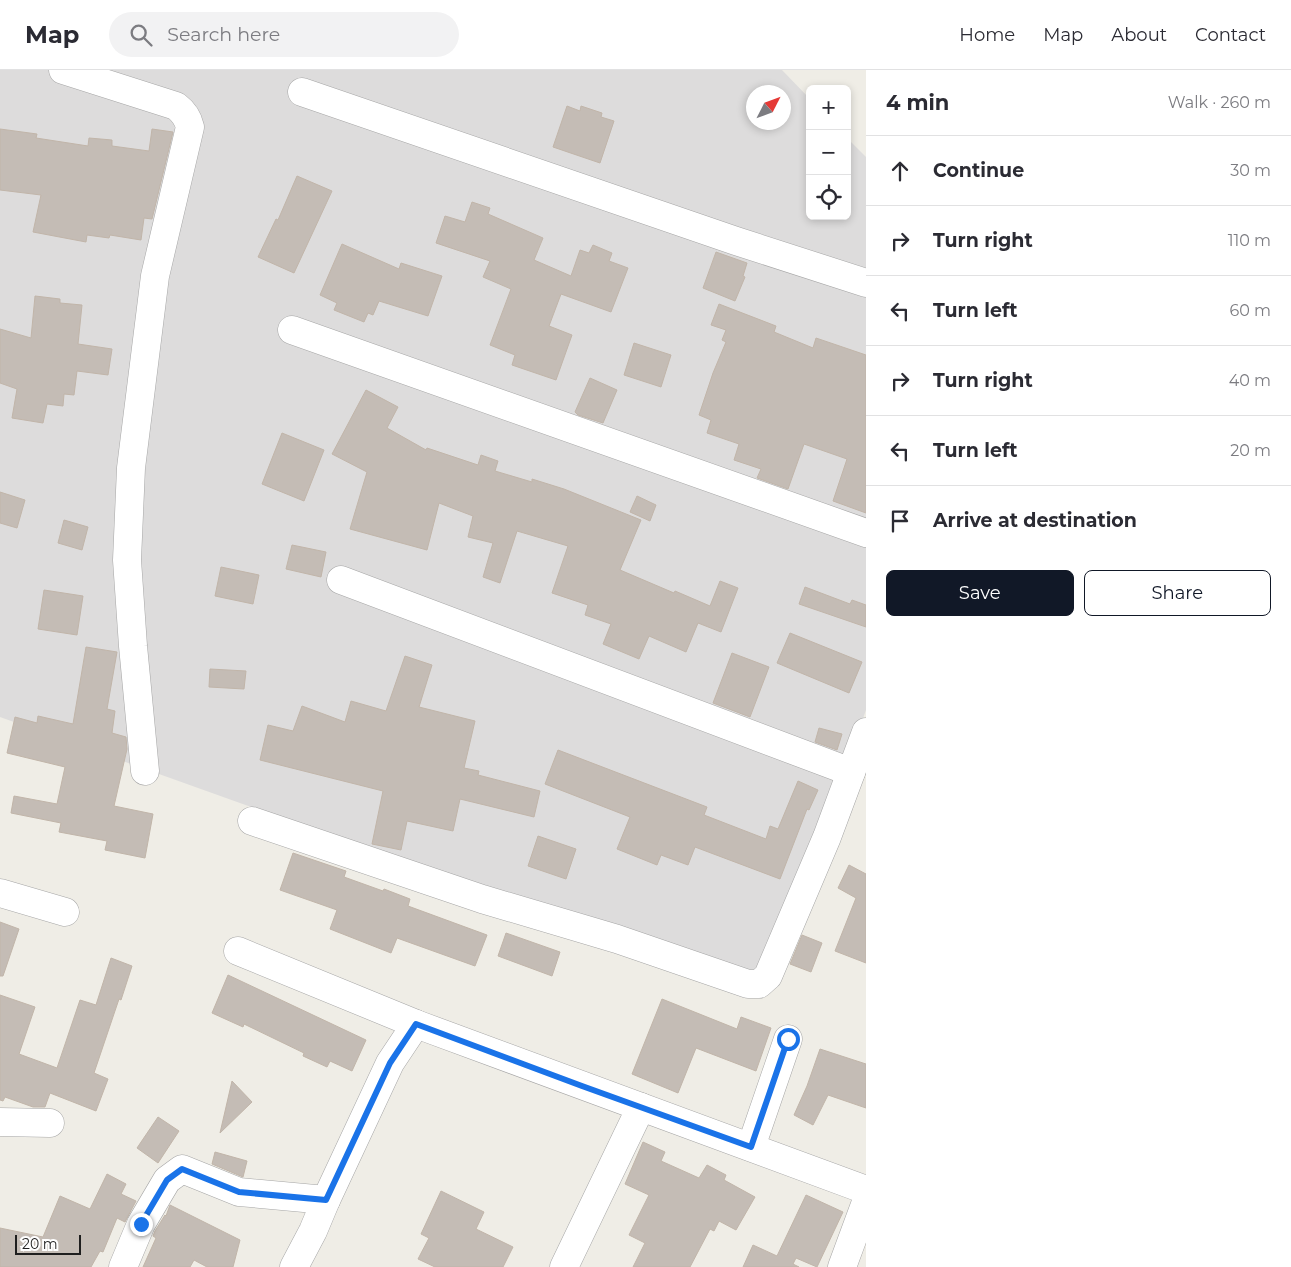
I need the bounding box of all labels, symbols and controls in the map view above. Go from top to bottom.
search box [109,12,459,57]
text: Map [25,20,79,49]
icon: search [127,21,155,49]
text: Search here [167,23,280,46]
text: Home [959,24,1015,46]
text: Map [1043,24,1083,46]
text: About [1111,24,1167,46]
text: Contact [1195,24,1266,46]
north arrow [746,85,791,130]
map controls [806,85,851,220]
button: + [806,85,851,130]
text: 4 min [886,90,949,115]
text: Walk · 260 m [1168,93,1271,112]
button: − [806,130,851,175]
icon: ahead [886,157,914,185]
text: Continue [933,159,1024,182]
text: 30 m [1230,161,1271,180]
button: locate [806,175,851,220]
icon: right [886,227,914,255]
text: Turn right [933,229,1033,252]
text: 110 m [1228,231,1271,250]
icon: left [886,297,914,325]
text: Turn left [933,299,1018,322]
text: 60 m [1229,301,1271,320]
icon: right [886,367,914,395]
text: Turn right [933,369,1033,392]
text: 40 m [1229,371,1271,390]
icon: left [886,437,914,465]
text: Turn left [933,439,1018,462]
text: 20 m [1230,441,1271,460]
icon: arrive [886,507,914,535]
text: Arrive at destination [933,509,1137,532]
button: Save [886,570,1074,616]
button: Share [1084,570,1271,616]
route start [777,1028,800,1051]
route end [130,1213,153,1236]
scale bar [15,1232,81,1255]
text: 20 m [22,1235,58,1253]

